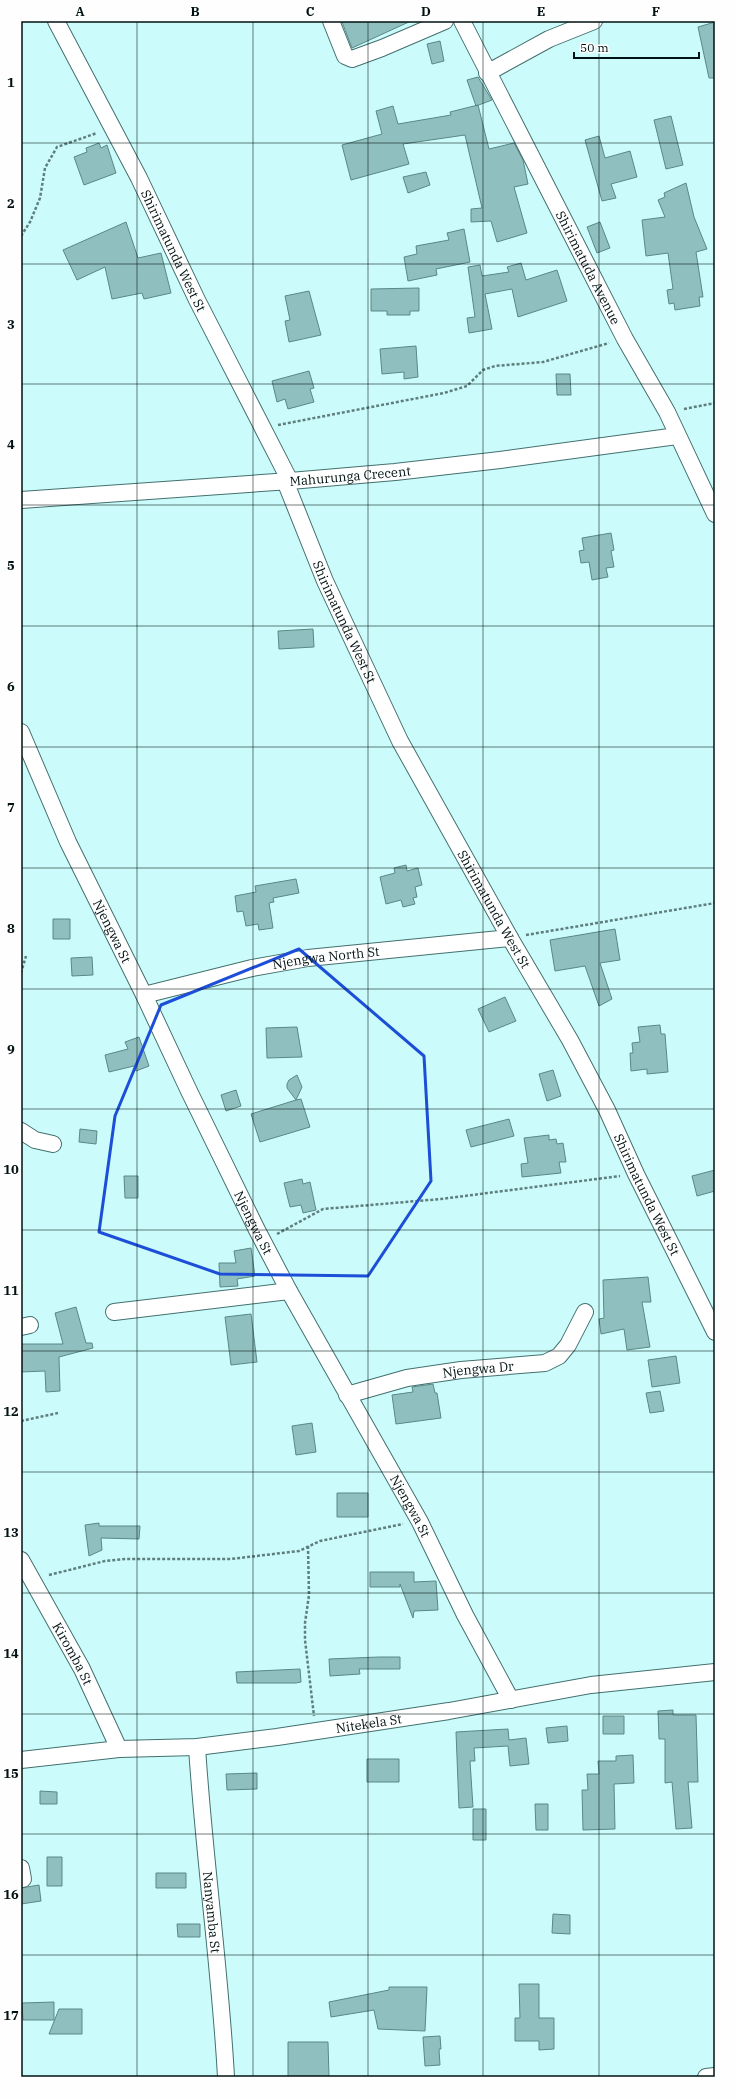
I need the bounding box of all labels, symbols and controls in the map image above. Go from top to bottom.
text: A [75,3,85,20]
text: B [190,3,200,20]
text: C [306,3,315,20]
text: D [421,3,431,20]
text: E [537,3,545,20]
text: F [652,3,660,20]
scale bar [574,34,699,60]
text: 50 m [580,40,609,55]
text: 1 [7,74,15,91]
street label: Shirimatunda West St [137,187,210,315]
text: 2 [7,195,15,212]
street label: Shirimatuda Avenue [552,208,625,327]
text: 3 [7,316,15,333]
text: 4 [7,436,15,453]
street label: Mahurunga Crecent [289,462,412,490]
text: 5 [7,557,15,574]
street label: Shirimatunda West St [309,558,380,686]
text: 6 [7,678,15,695]
text: 7 [7,799,15,816]
street label: Shirimatunda West St [454,847,535,972]
street label: Njengwa St [89,896,135,966]
text: 8 [7,920,15,937]
street label: Njengwa North St [271,942,381,973]
text: 9 [7,1041,15,1058]
street label: Shirimatunda West St [610,1131,684,1258]
text: 10 [3,1161,19,1178]
street label: Njengwa St [231,1188,277,1258]
text: 11 [3,1282,19,1299]
street label: Njengwa Dr [441,1357,515,1381]
text: 12 [3,1403,19,1420]
street label: Njengwa St [386,1472,435,1540]
text: 13 [3,1524,19,1541]
street label: Kiromba St [49,1619,97,1688]
text: 14 [3,1645,19,1662]
street label: Nitekela St [335,1710,403,1737]
text: 15 [3,1765,19,1782]
street label: Nanyamba St [199,1871,225,1954]
text: 16 [3,1886,19,1903]
text: 17 [3,2007,19,2024]

